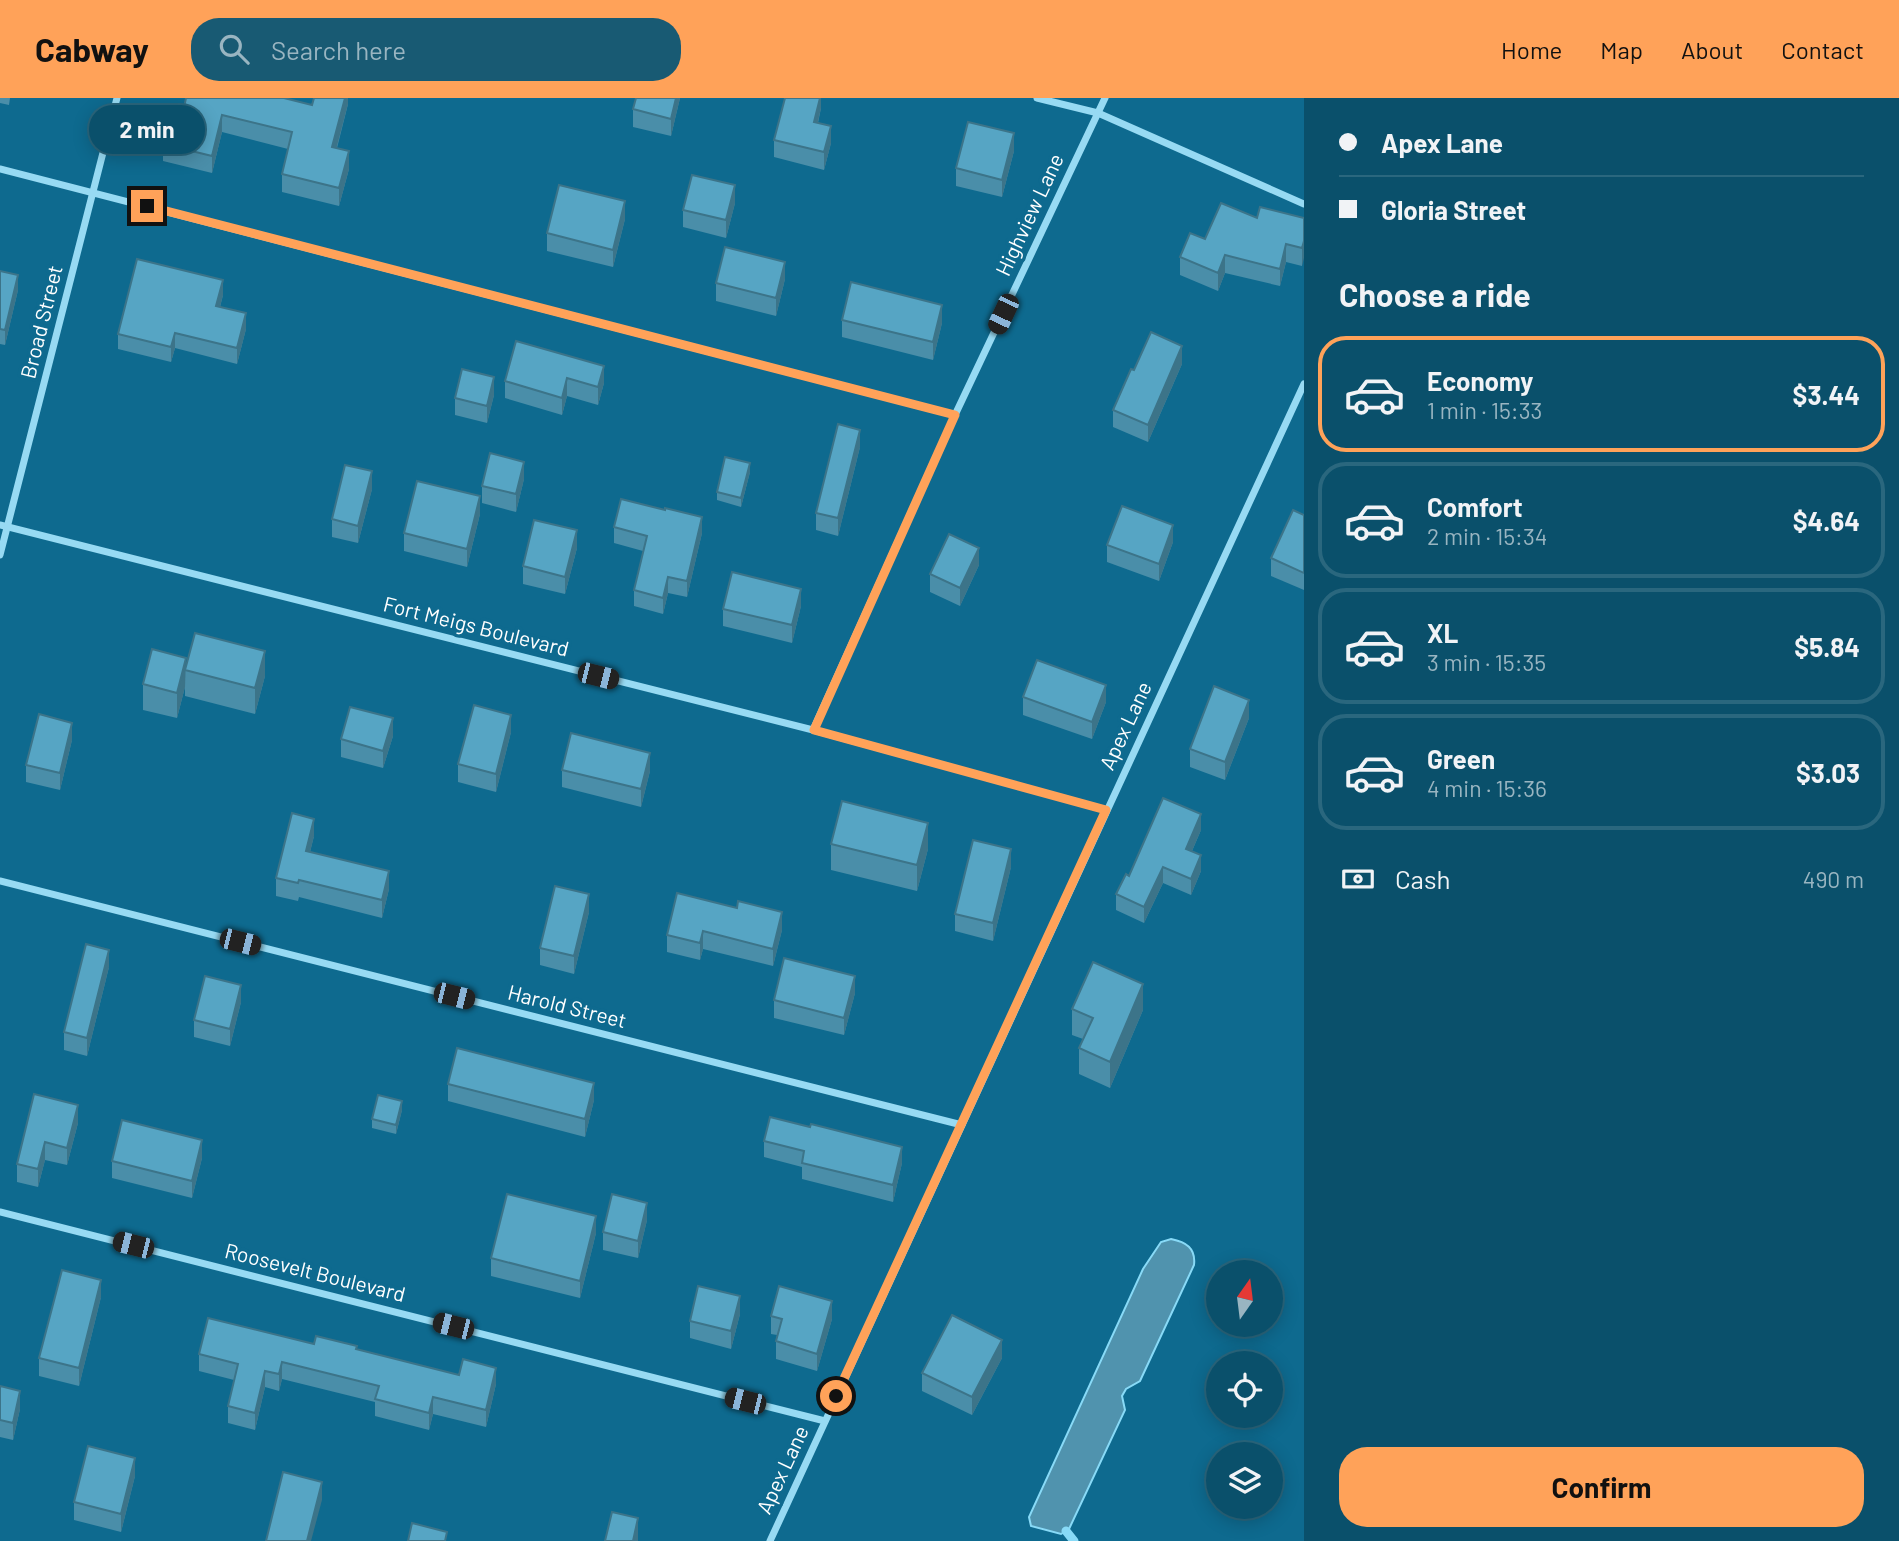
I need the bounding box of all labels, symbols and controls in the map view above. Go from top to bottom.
search box [191,18,681,81]
text: Cabway [35,29,149,69]
icon: search [215,30,253,68]
text: Search here [271,34,406,65]
text: Home [1501,35,1562,64]
text: Map [1600,35,1643,64]
text: About [1681,35,1743,64]
text: Contact [1781,35,1864,64]
callout: 2 min [89,105,205,154]
text: 2 min [119,115,175,143]
text: Apex Lane [1381,127,1503,158]
street label: Highview Lane [989,149,1068,280]
route end [131,190,163,222]
text: Gloria Street [1381,194,1526,225]
street label: Broad Street [14,262,67,381]
text: Choose a ride [1339,275,1531,313]
car [985,291,1022,337]
icon: car [1343,363,1406,426]
text: Economy [1427,365,1533,396]
text: $3.44 [1793,379,1860,410]
text: 1 min · 15:33 [1427,396,1542,424]
icon: car [1343,489,1406,552]
text: Comfort [1427,491,1523,522]
text: $4.64 [1793,505,1860,536]
text: 2 min · 15:34 [1427,522,1547,550]
street label: Fort Meigs Boulevard [381,590,572,661]
icon: car [1343,615,1406,678]
text: XL [1427,617,1458,648]
text: $5.84 [1794,631,1860,662]
text: 3 min · 15:35 [1427,648,1546,676]
car [576,661,621,691]
street label: Apex Lane [1093,677,1156,773]
icon: car [1343,741,1406,804]
text: Green [1427,743,1495,774]
text: $3.03 [1796,757,1860,788]
text: 4 min · 15:36 [1427,774,1547,802]
icon: cash [1339,860,1377,898]
text: Cash [1395,863,1450,894]
text: 490 m [1803,865,1864,893]
car [218,927,263,957]
street label: Harold Street [505,979,629,1032]
car [432,981,477,1011]
car [111,1230,156,1260]
street label: Roosevelt Boulevard [222,1237,408,1306]
north arrow [1206,1260,1283,1337]
map controls [1206,1260,1283,1519]
car [431,1311,476,1341]
button: locate [1206,1351,1283,1428]
route start [820,1380,852,1412]
car [723,1386,768,1416]
street label: Apex Lane [750,1421,813,1517]
button: layers [1206,1442,1283,1519]
button: Confirm [1339,1447,1864,1527]

